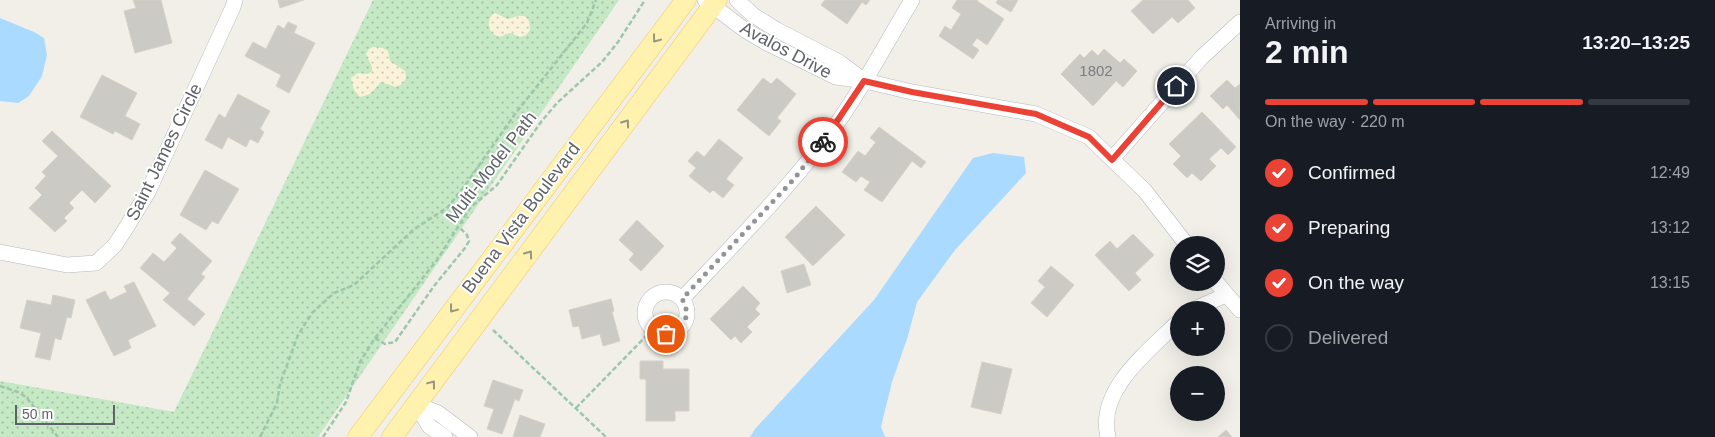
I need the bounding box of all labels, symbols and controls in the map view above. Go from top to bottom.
text: Arriving in [1265,15,1336,32]
street label: Avalos Drive [737,18,835,82]
text: 13:20–13:25 [1582,32,1690,53]
one-way arrow [653,33,662,43]
text: 2 min [1265,34,1349,70]
house number: 1802 [1079,62,1113,79]
pin [1155,65,1197,107]
icon: home [1162,72,1190,100]
street label: Saint James Circle [122,80,206,224]
street label: Multi-Model Path [442,108,540,226]
text: On the way · 220 m [1265,113,1405,130]
courier [798,117,848,167]
one-way arrow [620,120,628,129]
icon: bike [809,128,837,156]
street label: Buena Vista Boulevard [458,139,584,297]
icon: check [1265,159,1293,187]
text: Confirmed [1308,162,1396,183]
text: 12:49 [1650,164,1690,181]
icon: check [1265,214,1293,242]
text: Preparing [1308,217,1390,238]
text: 13:12 [1650,219,1690,236]
map controls [1170,236,1225,421]
button: layers [1170,236,1225,291]
one-way arrow [523,250,532,260]
icon: check [1265,269,1293,297]
text: On the way [1308,272,1404,293]
text: 13:15 [1650,274,1690,291]
button: + [1170,301,1225,356]
one-way arrow [451,303,459,312]
pin [645,313,687,355]
icon: bag [652,320,680,348]
text: Delivered [1308,327,1388,348]
button: − [1170,366,1225,421]
one-way arrow [426,381,434,390]
scale bar [15,402,115,425]
text: 50 m [22,406,53,422]

